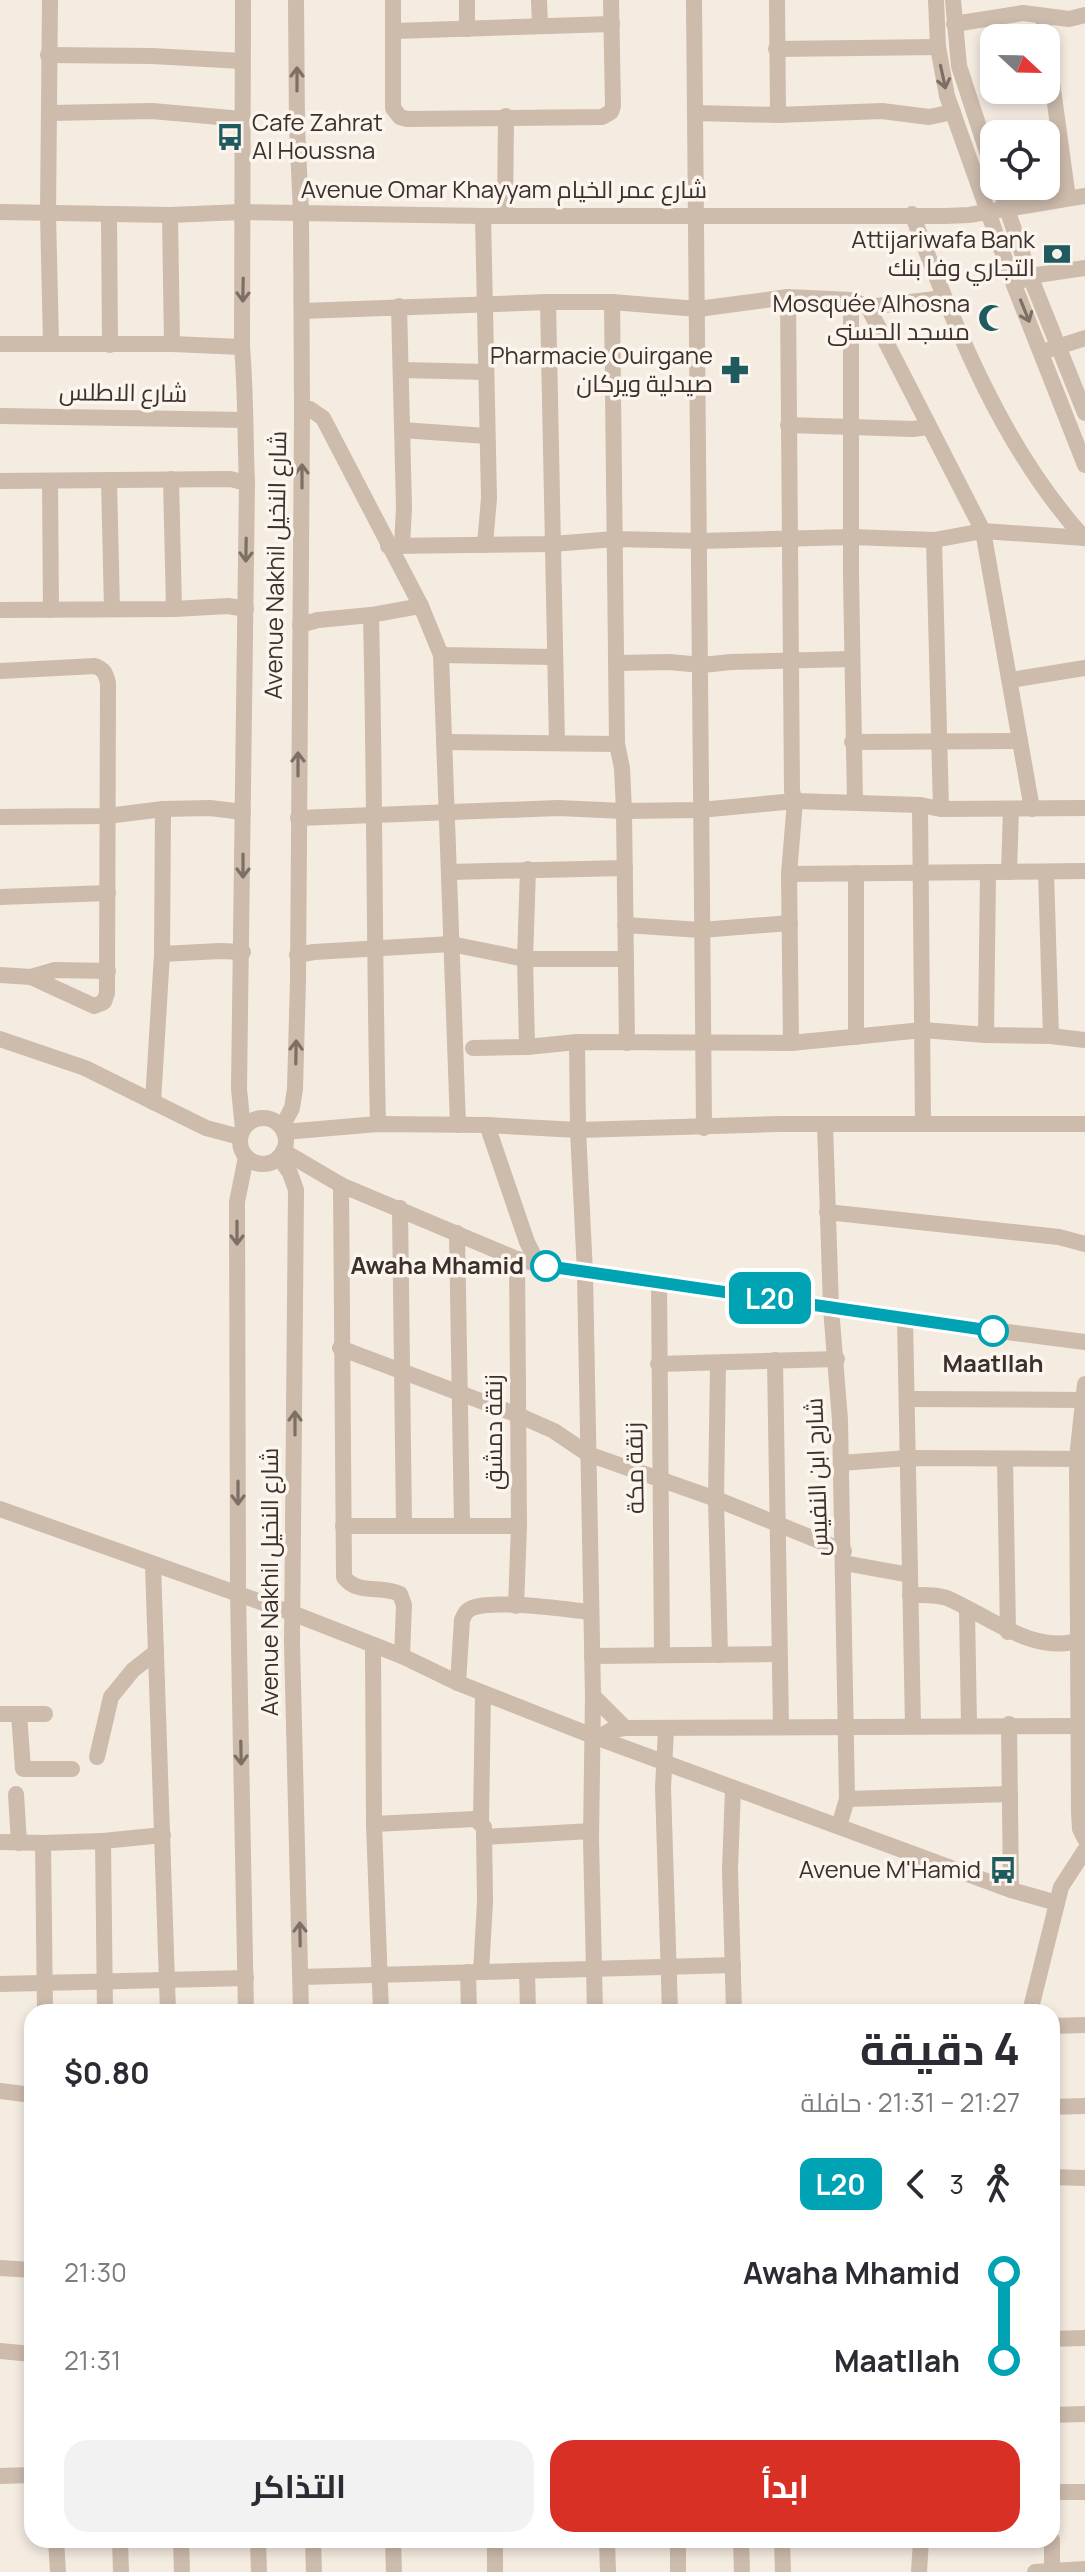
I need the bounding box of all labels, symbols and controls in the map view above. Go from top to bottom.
north arrow [980,24,1060,104]
map controls [980,24,1060,200]
one-way arrow [936,64,951,90]
one-way arrow [289,66,305,93]
place label: Cafe Zahrat Al Houssna [252,105,383,166]
button: locate [980,120,1060,200]
bus stop icon: Cafe Zahrat Al Houssna [215,122,245,152]
street label: Avenue Omar Khayyam شارع عمر الخيام [301,172,707,206]
place label: Attijariwafa Bank التجاري وفا بنك [851,222,1036,286]
bank icon: Attijariwafa Bank التجاري وفا بنك [1042,239,1072,269]
one-way arrow [235,276,251,303]
place label: Mosquée Alhosna مسجد الحسنى [772,286,970,347]
one-way arrow [1019,298,1033,323]
mosque icon: Mosquée Alhosna مسجد الحسنى [977,303,1007,333]
place label: Pharmacie Ouirgane صيدلية ويركان [490,338,713,399]
pharmacy icon: Pharmacie Ouirgane صيدلية ويركان [720,355,750,385]
street label: شارع الاطلس [59,374,187,410]
street label: Avenue Nakhil شارع النخيل [256,430,294,700]
one-way arrow [294,463,309,490]
one-way arrow [238,536,254,563]
one-way arrow [291,751,306,778]
one-way arrow [235,852,251,879]
one-way arrow [288,1039,304,1066]
one-way arrow [229,1219,245,1246]
place label: Awaha Mhamid [350,1248,524,1281]
marker: Awaha Mhamid [531,1251,561,1281]
line badge: L20 [724,1272,816,1324]
text: L20 [745,1279,795,1317]
marker: Maatllah [978,1316,1008,1346]
place label: Maatllah [943,1346,1043,1379]
street label: زنقة دمشق [476,1374,509,1490]
street label: شارح ابن النفيس [796,1397,836,1557]
one-way arrow [287,1410,302,1437]
street label: زنقة مكة [616,1422,651,1514]
street label: Avenue Nakhil شارع النخيل [252,1448,286,1716]
one-way arrow [230,1479,246,1506]
one-way arrow [233,1739,249,1766]
place label: Avenue M'Hamid [799,1852,981,1885]
bus stop icon: Avenue M'Hamid [988,1855,1018,1885]
one-way arrow [292,1921,307,1948]
text: 4 دقيقة [860,2018,1020,2078]
text: $0.80 [64,2052,150,2093]
text: 21:27 – 21:31 · حافلة [800,2084,1020,2120]
icon: back [894,2162,938,2206]
icon: walk [976,2162,1020,2206]
text: L20 [816,2165,866,2203]
text: 3 [950,2166,964,2202]
text: Awaha Mhamid [743,2252,960,2293]
text: 21:30 [64,2254,127,2290]
text: Maatllah [834,2340,960,2381]
text: 21:31 [64,2342,121,2378]
button: التذاكر [64,2440,534,2532]
button: ابدأ [550,2440,1020,2532]

